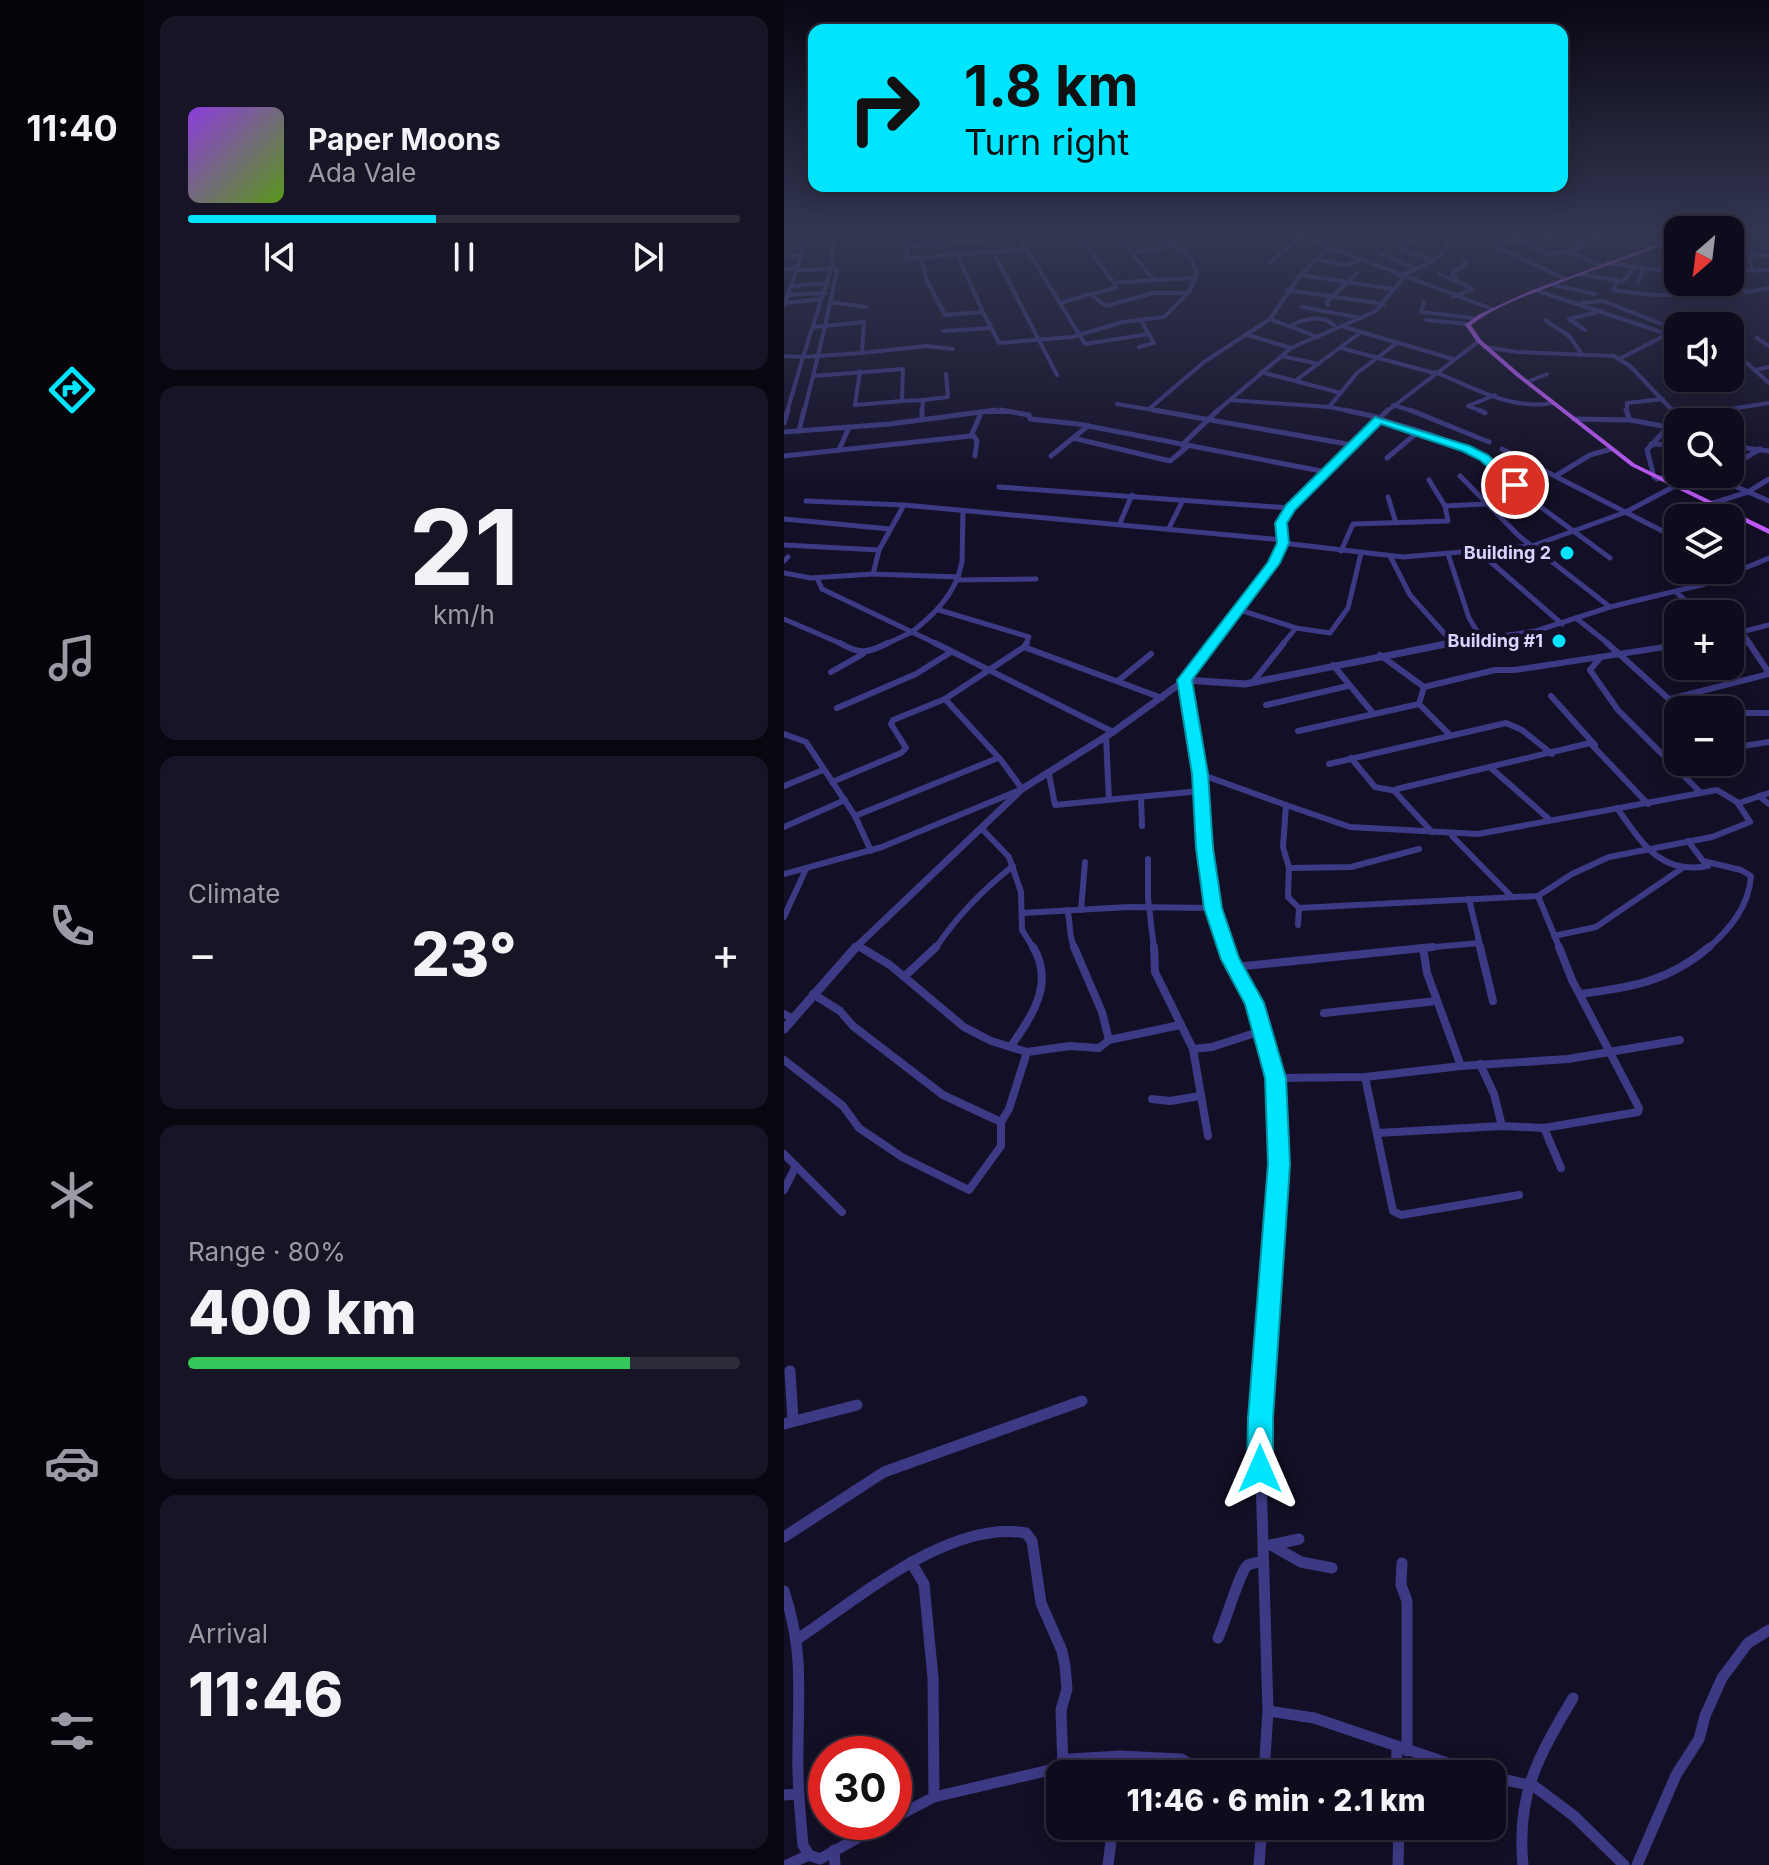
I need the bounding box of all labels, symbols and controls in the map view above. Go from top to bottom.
text: 1.8 km [964,52,1139,120]
icon: right [832,56,936,160]
text: 11:40 [26,106,118,150]
text: Turn right [964,120,1129,164]
text: Paper Moons [308,121,501,157]
text: Ada Vale [308,157,416,188]
north arrow [1664,216,1744,296]
map controls [1664,216,1744,776]
icon: previous [258,235,302,279]
icon: pause [442,235,486,279]
icon: next [626,235,670,279]
button: sound [1664,312,1744,392]
icon: directions [44,362,100,418]
button: search [1664,408,1744,488]
pin [1481,451,1549,519]
icon: arrive [1493,463,1537,507]
text: 21 [409,484,519,610]
button: layers [1664,504,1744,584]
place label: Building 2 [1464,542,1551,563]
marker: Building 2 [1558,544,1576,562]
text: km/h [433,599,495,630]
button: + [1664,600,1744,680]
icon: music [44,630,100,686]
place label: Building #1 [1448,630,1543,651]
marker: Building #1 [1550,632,1568,650]
button: − [1664,696,1744,776]
text: Climate [188,878,280,909]
icon: phone [44,898,100,954]
text: 23° [411,918,517,990]
text: − [188,927,217,981]
text: + [711,927,740,981]
icon: climate [44,1167,100,1223]
text: Range · 80% [188,1236,346,1267]
text: 400 km [188,1276,417,1348]
position arrow [1218,1427,1302,1511]
icon: car [44,1435,100,1491]
text: Arrival [188,1618,268,1649]
text: 11:46 [188,1658,343,1730]
icon: filters [44,1703,100,1759]
speed limit sign: 30 [808,1736,912,1840]
text: 11:46 · 6 min · 2.1 km [1126,1782,1426,1818]

